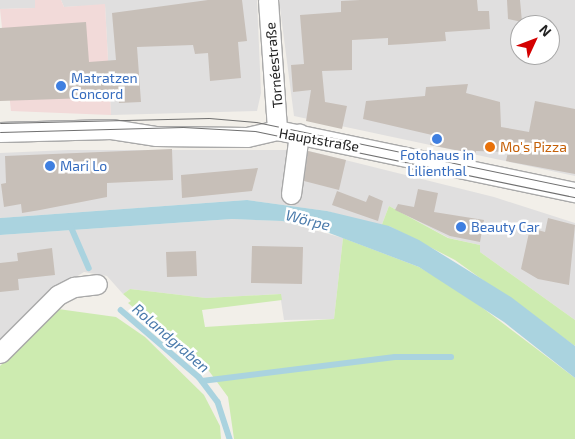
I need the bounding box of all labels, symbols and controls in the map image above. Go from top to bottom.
north arrow [510,15,560,65]
street label: Tornéestraße [262,21,286,109]
text: N [536,21,555,40]
place label: Matratzen Concord [71,70,138,102]
marker: Matratzen Concord [55,80,67,92]
street label: Hauptstraße [278,125,360,155]
marker: Fotohaus in Lilienthal [431,133,443,145]
place label: Mo's Pizza [500,139,567,155]
marker: Mo's Pizza [484,141,496,153]
place label: Fotohaus in Lilienthal [400,147,474,180]
place label: Mari Lo [60,158,107,174]
marker: Mari Lo [44,160,56,172]
water label: Wörpe [284,206,332,234]
place label: Beauty Car [471,219,540,235]
marker: Beauty Car [455,221,467,233]
water label: Rolandgraben [129,300,213,376]

